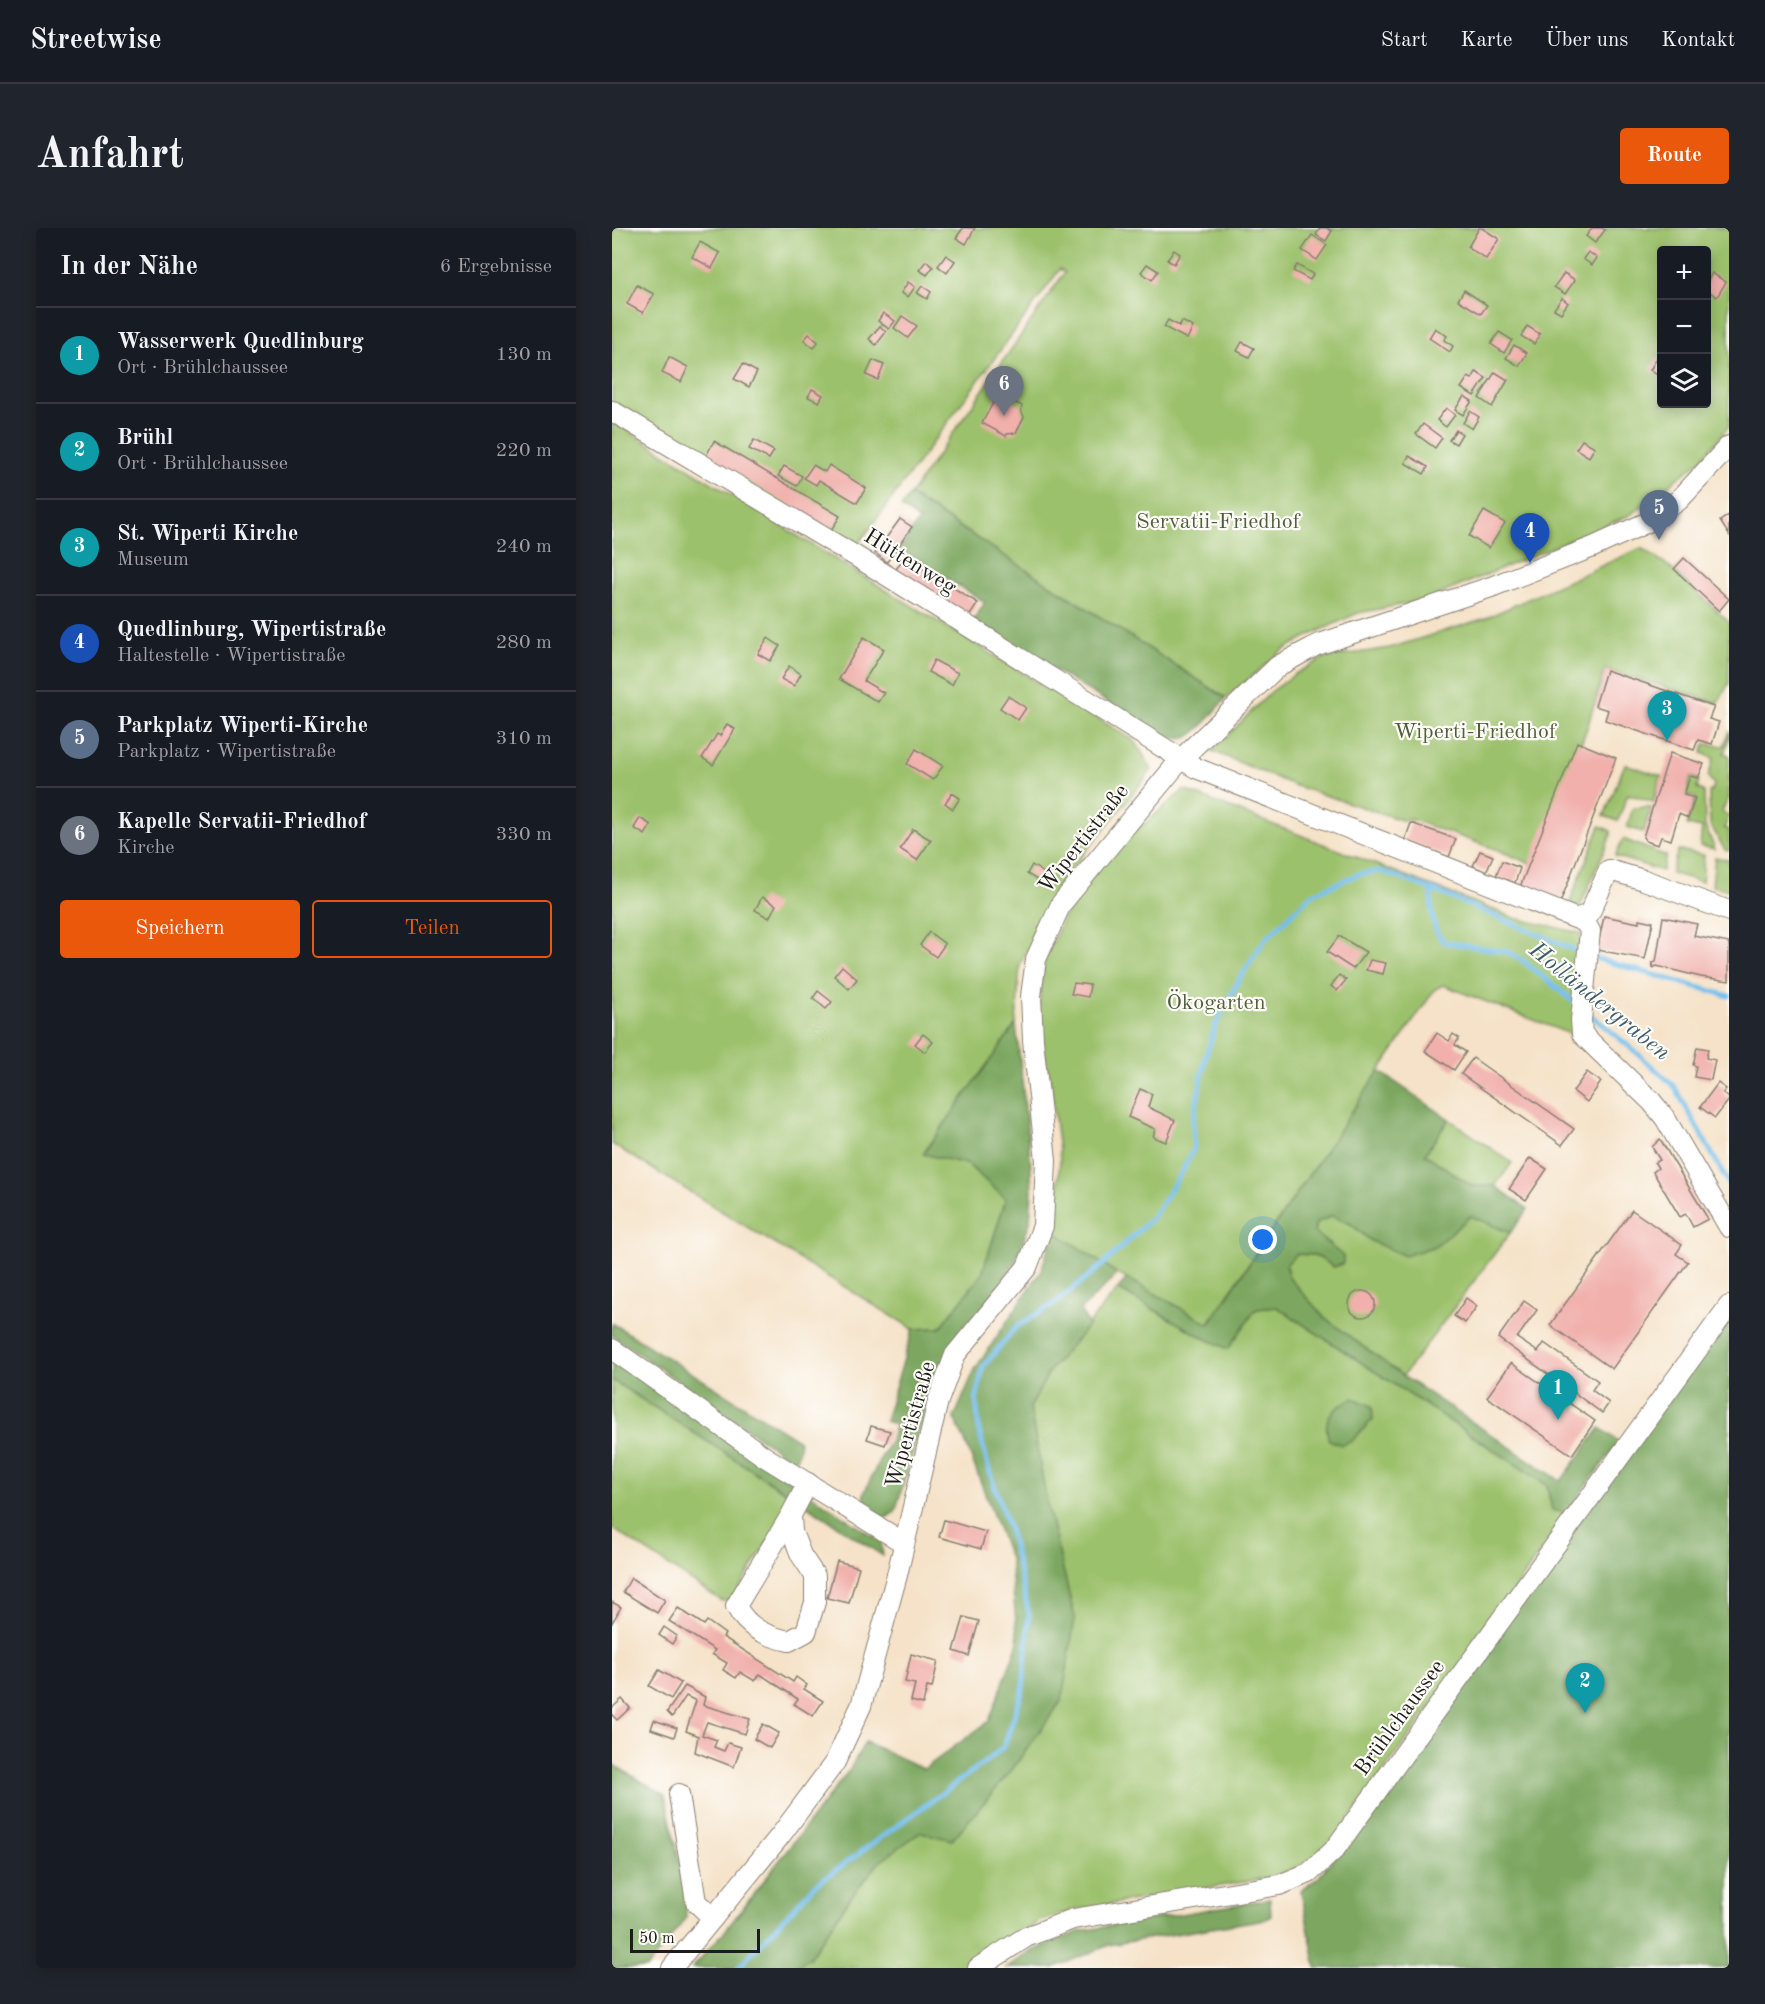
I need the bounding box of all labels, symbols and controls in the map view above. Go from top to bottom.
text: Streetwise [30,27,162,55]
text: Start [1381,30,1428,51]
text: Karte [1461,30,1512,51]
text: Über uns [1545,30,1628,51]
text: Kontakt [1661,30,1735,51]
button: Route [1620,128,1729,184]
text: Anfahrt [36,135,184,177]
map controls [1657,246,1711,408]
button: + [1657,246,1711,300]
text: In der Nähe [60,254,198,280]
text: 6 Ergebnisse [440,257,552,277]
button: − [1657,300,1711,354]
text: Wasserwerk Quedlinburg [117,331,364,353]
text: 1 [74,345,85,365]
text: 130 m [496,345,552,365]
button: layers [1657,354,1711,408]
text: Ort · Brühlchaussee [117,358,288,378]
pin: 6 [984,366,1024,416]
text: Brühl [117,427,173,449]
text: 2 [74,441,85,461]
text: 220 m [496,441,552,461]
text: Ort · Brühlchaussee [117,454,288,474]
pin: 5 [1640,490,1678,540]
park label: Servatii-Friedhof [1136,511,1301,533]
pin: 4 [1510,514,1550,563]
text: St. Wiperti Kirche [117,523,298,545]
street label: Hüttenweg [860,525,960,599]
text: 3 [74,537,85,557]
text: 240 m [496,537,552,557]
text: Museum [117,550,189,570]
text: Quedlinburg, Wipertistraße [117,619,386,641]
text: 4 [74,633,85,653]
text: 280 m [496,633,552,653]
text: Haltestelle · Wipertistraße [117,646,345,666]
pin: 3 [1648,692,1686,741]
text: Parkplatz Wiperti-Kirche [117,715,368,737]
park label: Wiperti-Friedhof [1394,721,1557,743]
text: 5 [74,729,85,749]
text: 310 m [496,729,552,749]
text: Parkplatz · Wipertistraße [117,742,336,762]
street label: Wipertistraße [1035,780,1133,898]
text: Kapelle Servatii-Friedhof [117,811,366,833]
text: 6 [74,825,85,845]
text: 330 m [496,825,552,845]
text: Kirche [117,838,175,858]
button: Speichern [60,900,300,958]
button: Teilen [312,900,552,958]
water label: Holländergraben [1523,937,1674,1066]
park label: Ökogarten [1166,989,1266,1014]
your location [1248,1225,1277,1254]
street label: Wipertistraße [882,1359,940,1491]
pin: 1 [1538,1370,1578,1420]
street label: Brühlchaussee [1351,1656,1449,1780]
pin: 2 [1566,1664,1604,1713]
scale bar [630,1926,760,1954]
text: 50 m [639,1931,675,1947]

